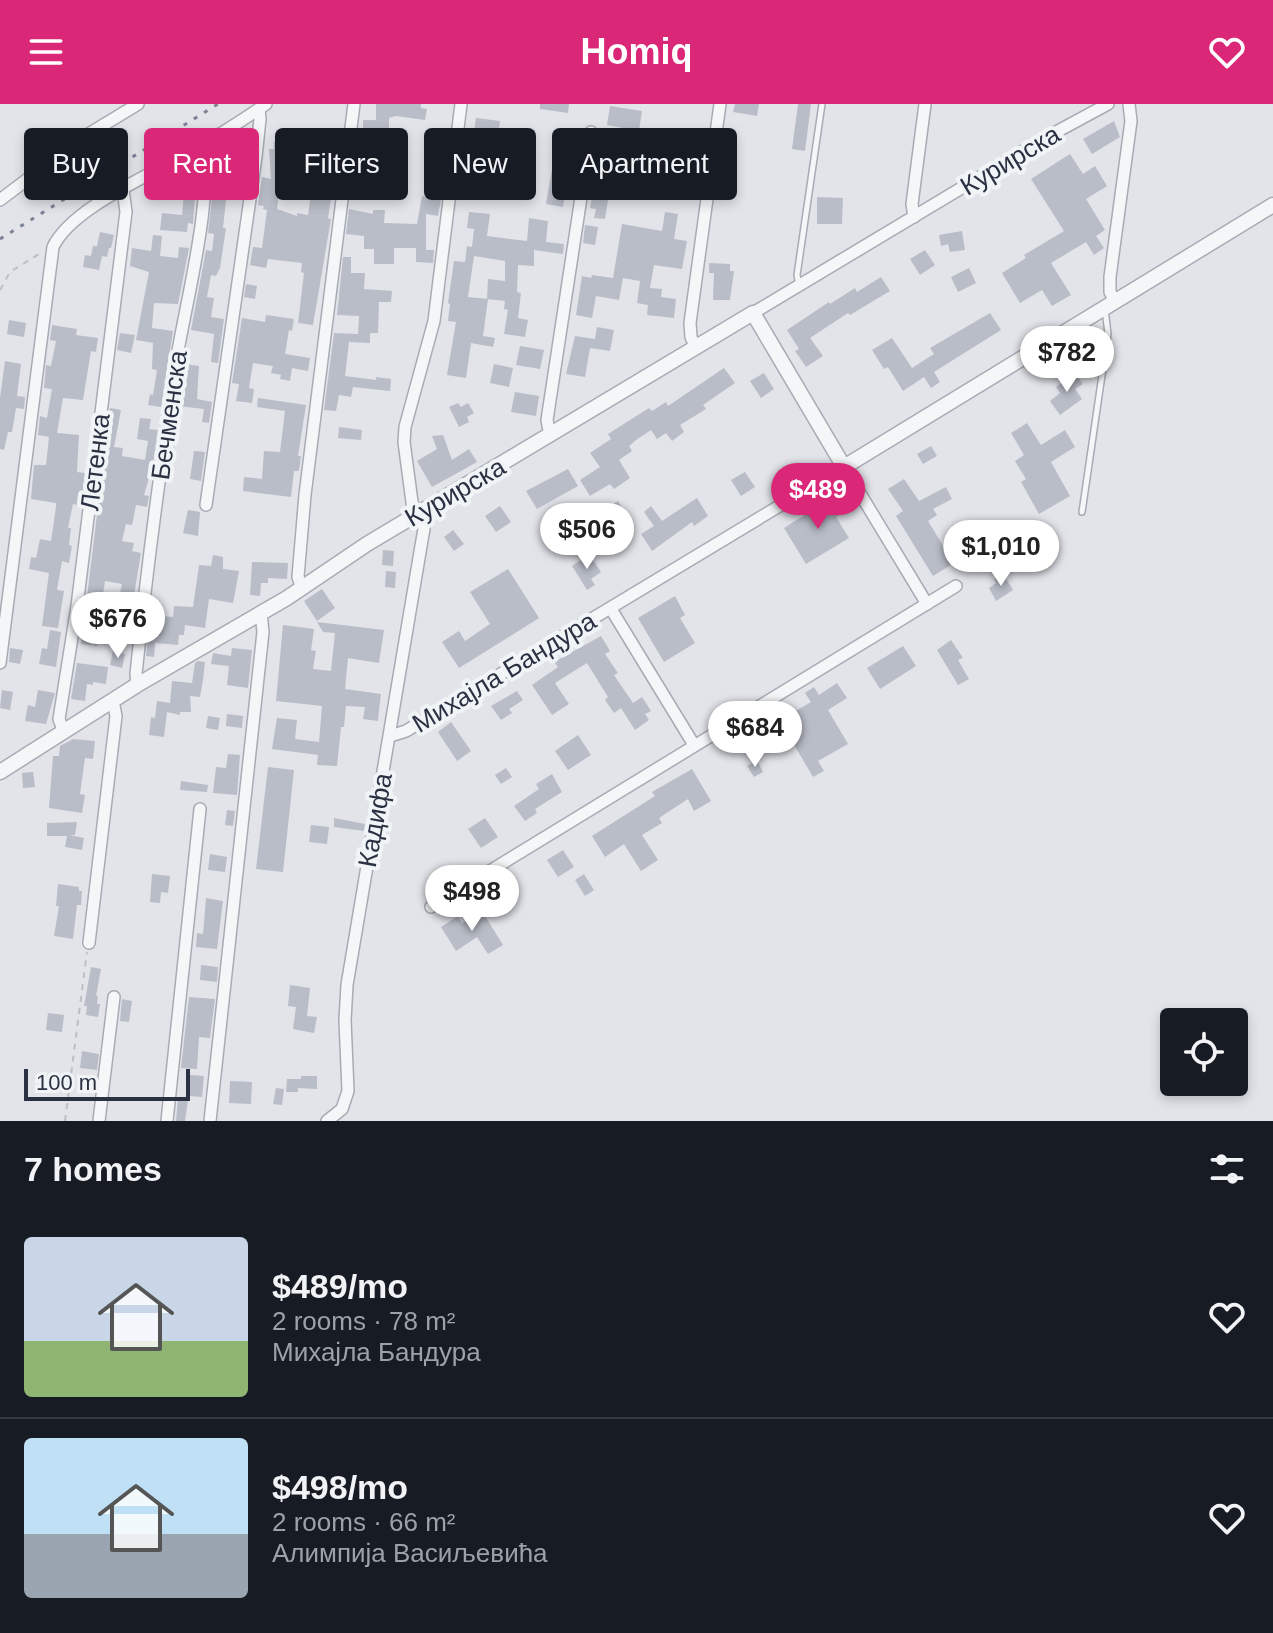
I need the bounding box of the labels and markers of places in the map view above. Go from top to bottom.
pin: $782 [1020,326,1114,394]
pin: $489 [771,463,865,531]
pin: $506 [540,503,634,571]
pin: $1,010 [936,520,1066,588]
pin: $676 [71,592,165,660]
pin: $684 [708,701,802,769]
pin: $498 [425,865,519,933]

